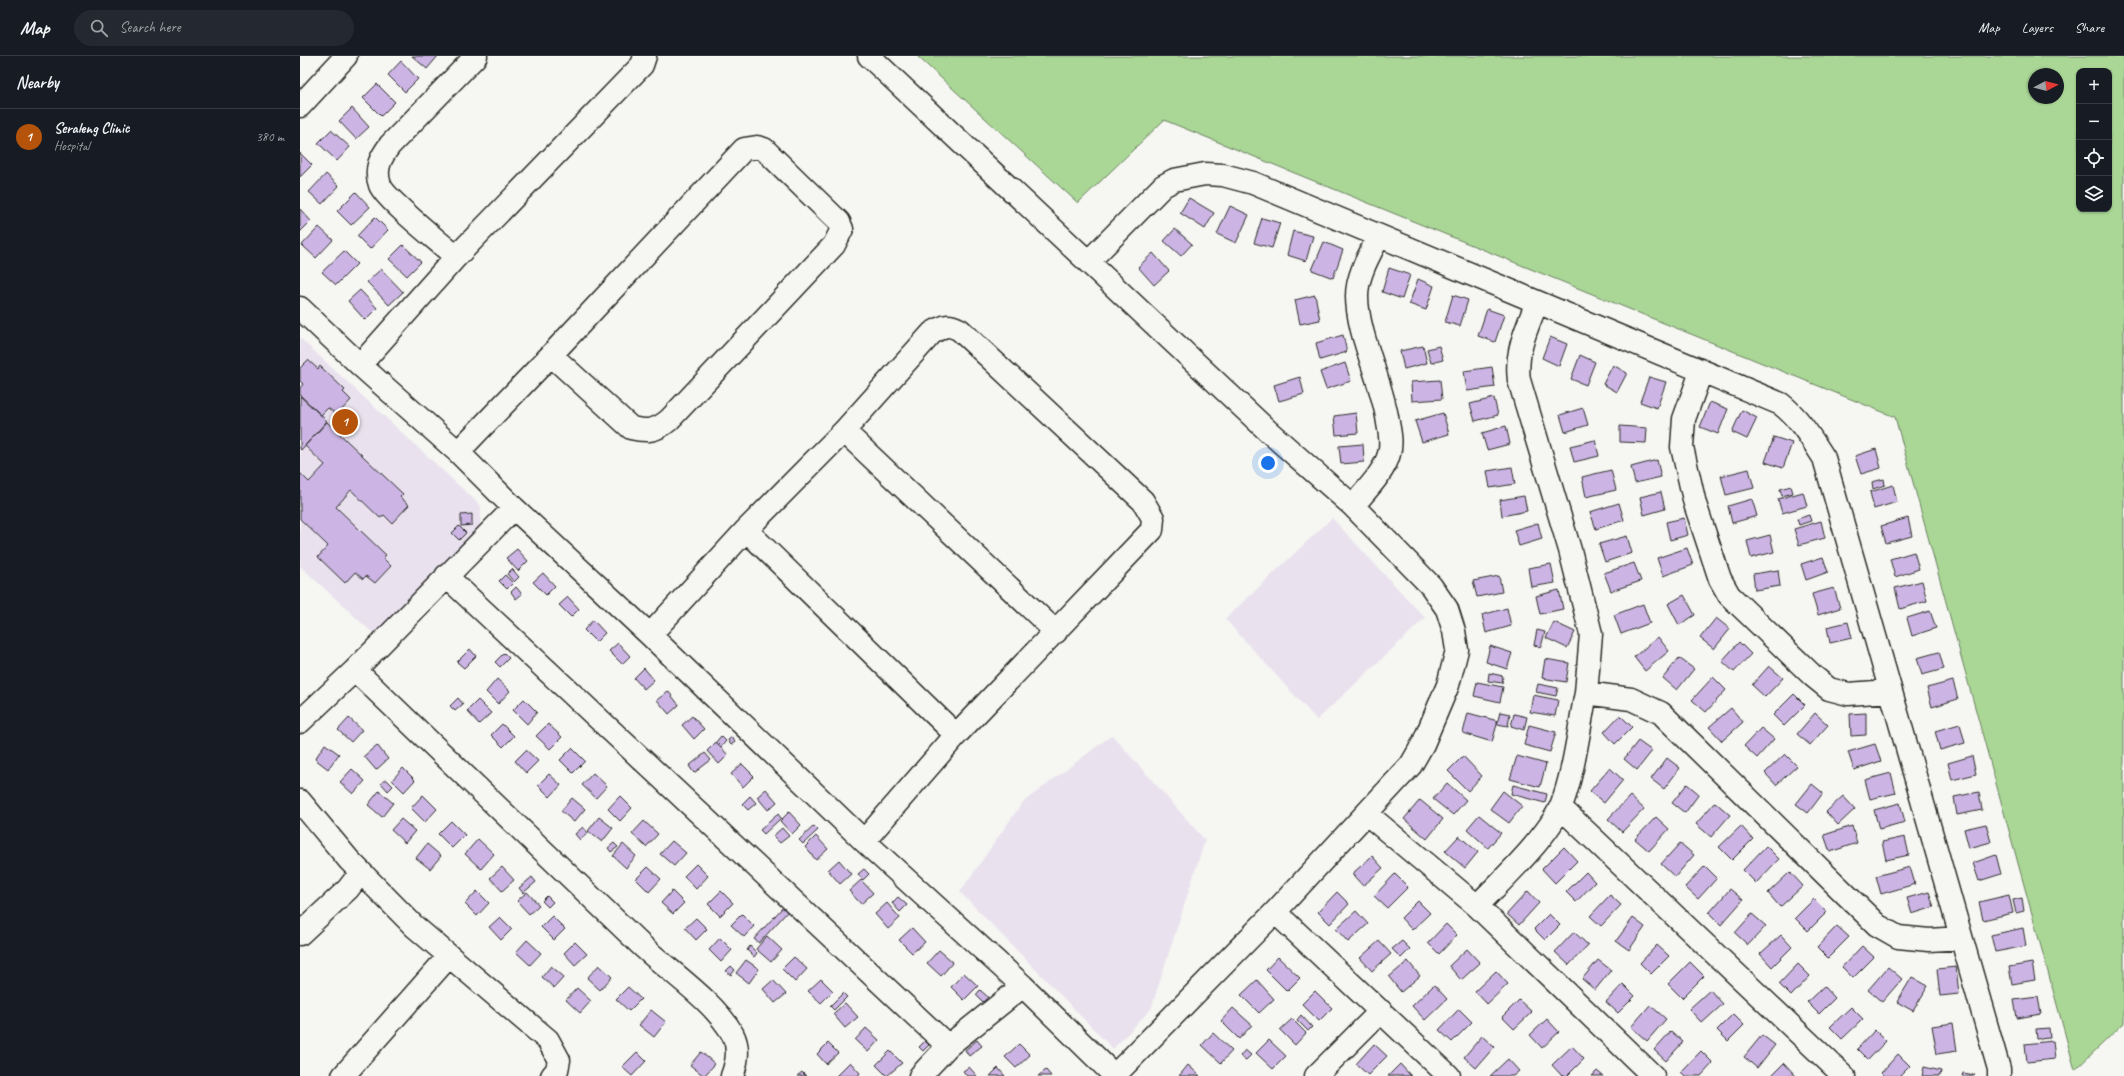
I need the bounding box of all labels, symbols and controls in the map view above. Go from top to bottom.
search box [74,10,354,46]
text: Map [20,16,50,40]
icon: search [88,17,110,39]
text: Search here [120,18,181,37]
text: Map [1978,19,2000,36]
text: Layers [2022,19,2053,36]
text: Share [2075,19,2104,36]
north arrow [2028,68,2064,104]
map controls [2076,68,2112,212]
button: + [2076,68,2112,104]
text: Nearby [16,72,59,93]
button: − [2076,104,2112,140]
text: Seraleng Clinic [54,119,129,138]
text: 1 [26,129,32,145]
text: 380 m [256,129,284,145]
text: Hospital [54,138,90,154]
button: locate [2076,140,2112,176]
button: layers [2076,176,2112,212]
pin: 1 [332,407,358,437]
your location [1258,453,1278,473]

